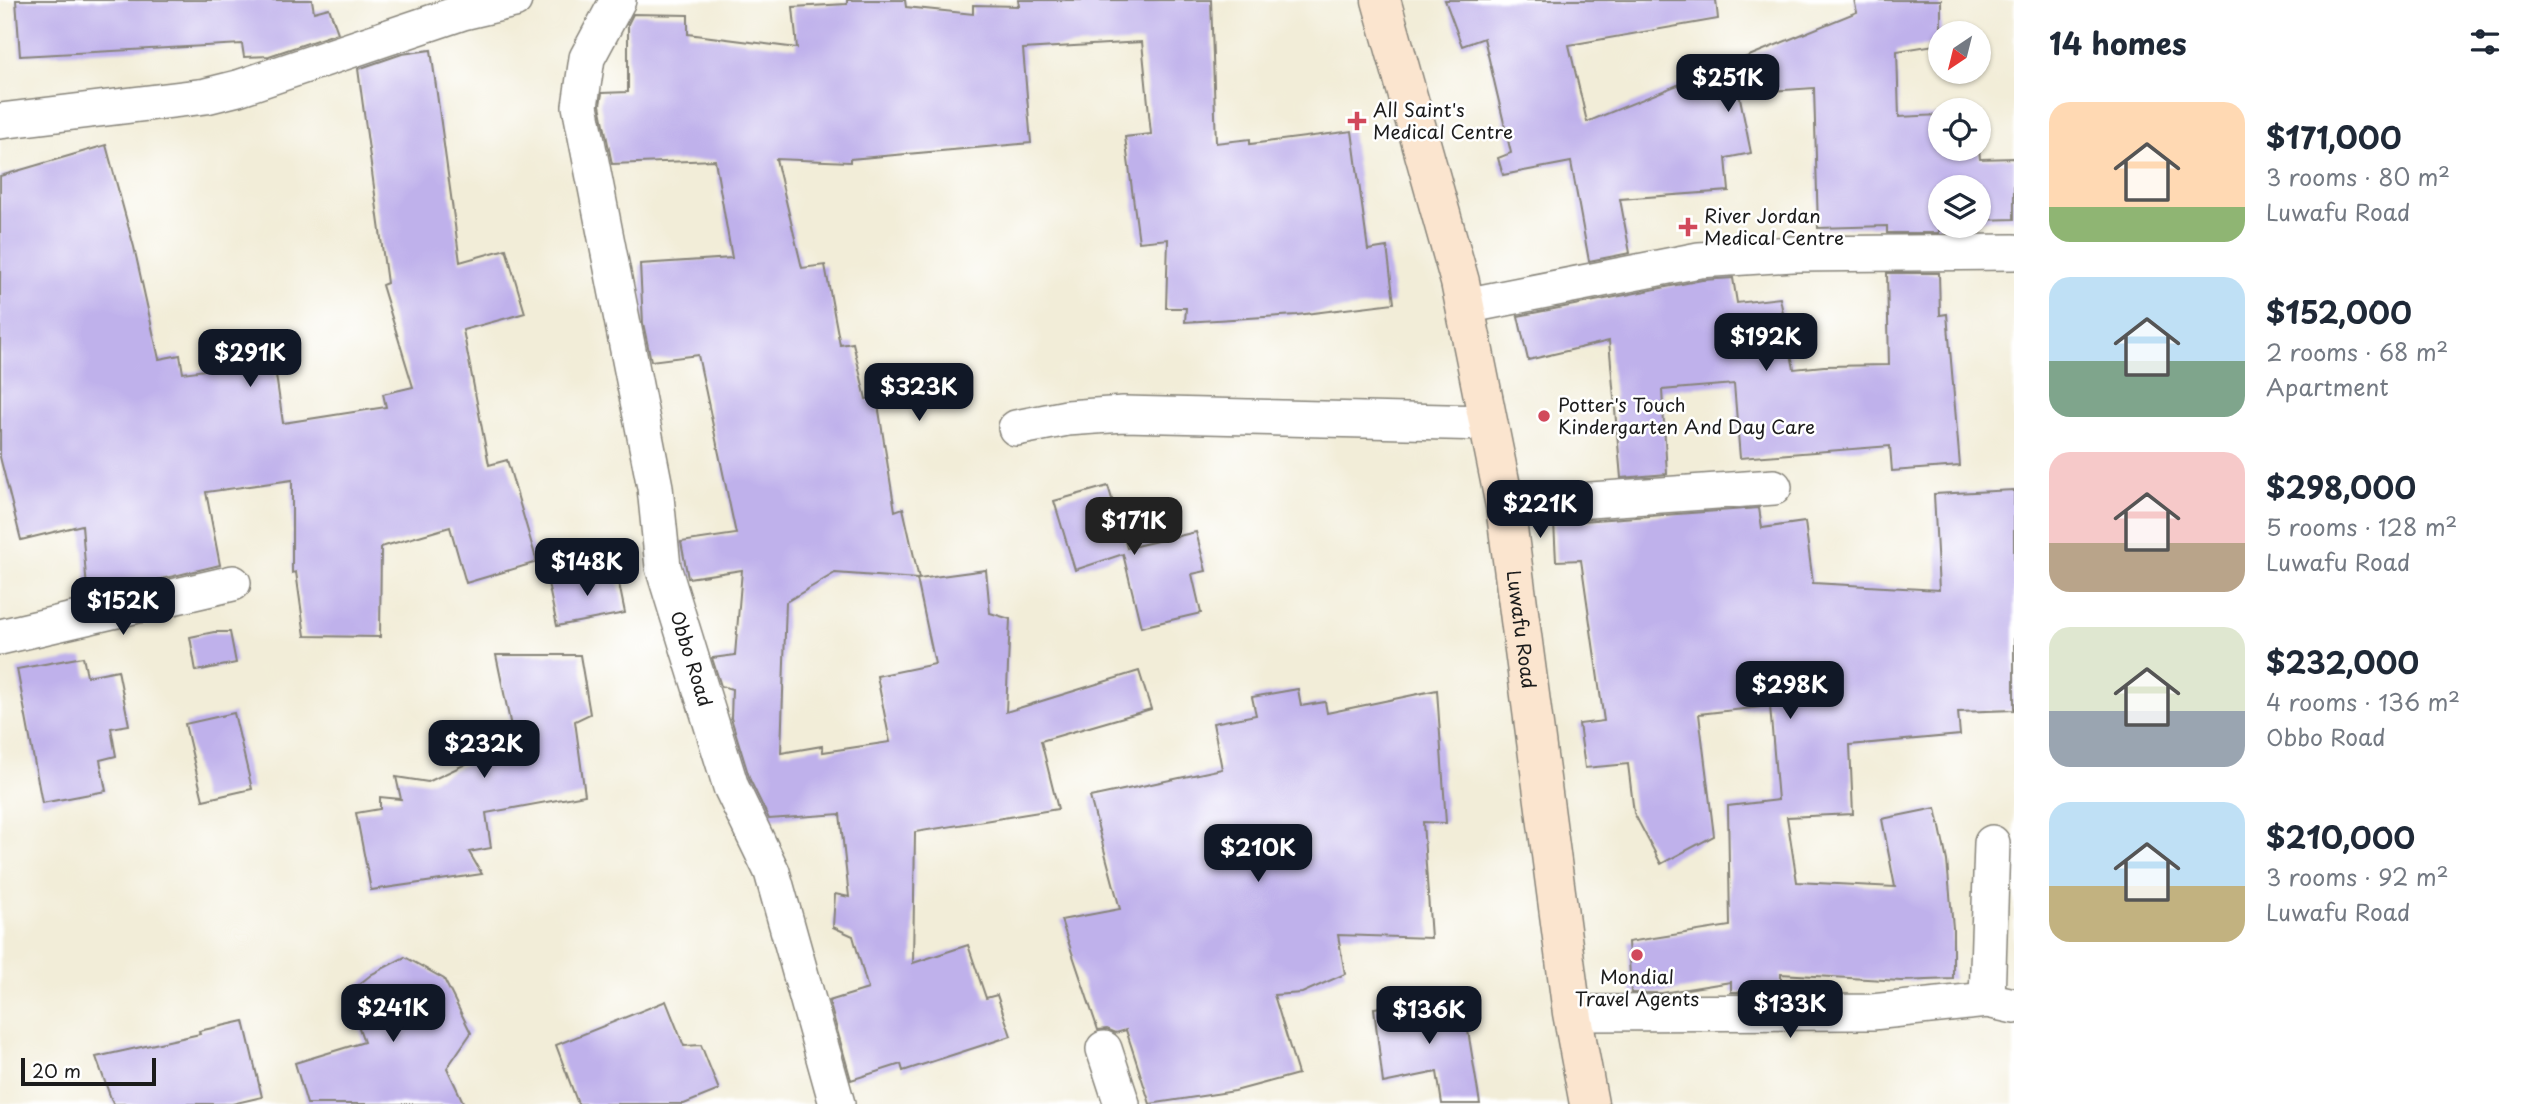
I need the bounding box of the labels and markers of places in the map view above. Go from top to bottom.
pin: $251K [1679,54,1777,114]
place label: All Saint's Medical Centre [1373,95,1513,145]
marker: All Saint's Medical Centre [1347,111,1367,131]
place label: River Jordan Medical Centre [1704,201,1844,251]
marker: River Jordan Medical Centre [1678,217,1698,237]
pin: $192K [1717,314,1815,373]
pin: $291K [201,330,299,389]
pin: $323K [870,364,968,423]
place label: Potter's Touch Kindergarten And Day Care [1558,390,1815,440]
marker: Potter's Touch Kindergarten And Day Care [1536,408,1552,424]
pin: $221K [1491,480,1589,540]
pin: $171K [1085,498,1183,557]
pin: $148K [538,538,636,598]
pin: $152K [74,578,172,637]
pin: $298K [1741,662,1839,721]
pin: $232K [435,720,533,780]
pin: $210K [1209,824,1307,884]
marker: Mondial Travel Agents [1629,947,1645,963]
place label: Mondial Travel Agents [1575,962,1699,1012]
pin: $133K [1741,981,1839,1040]
pin: $241K [344,984,442,1044]
pin: $136K [1380,986,1478,1046]

